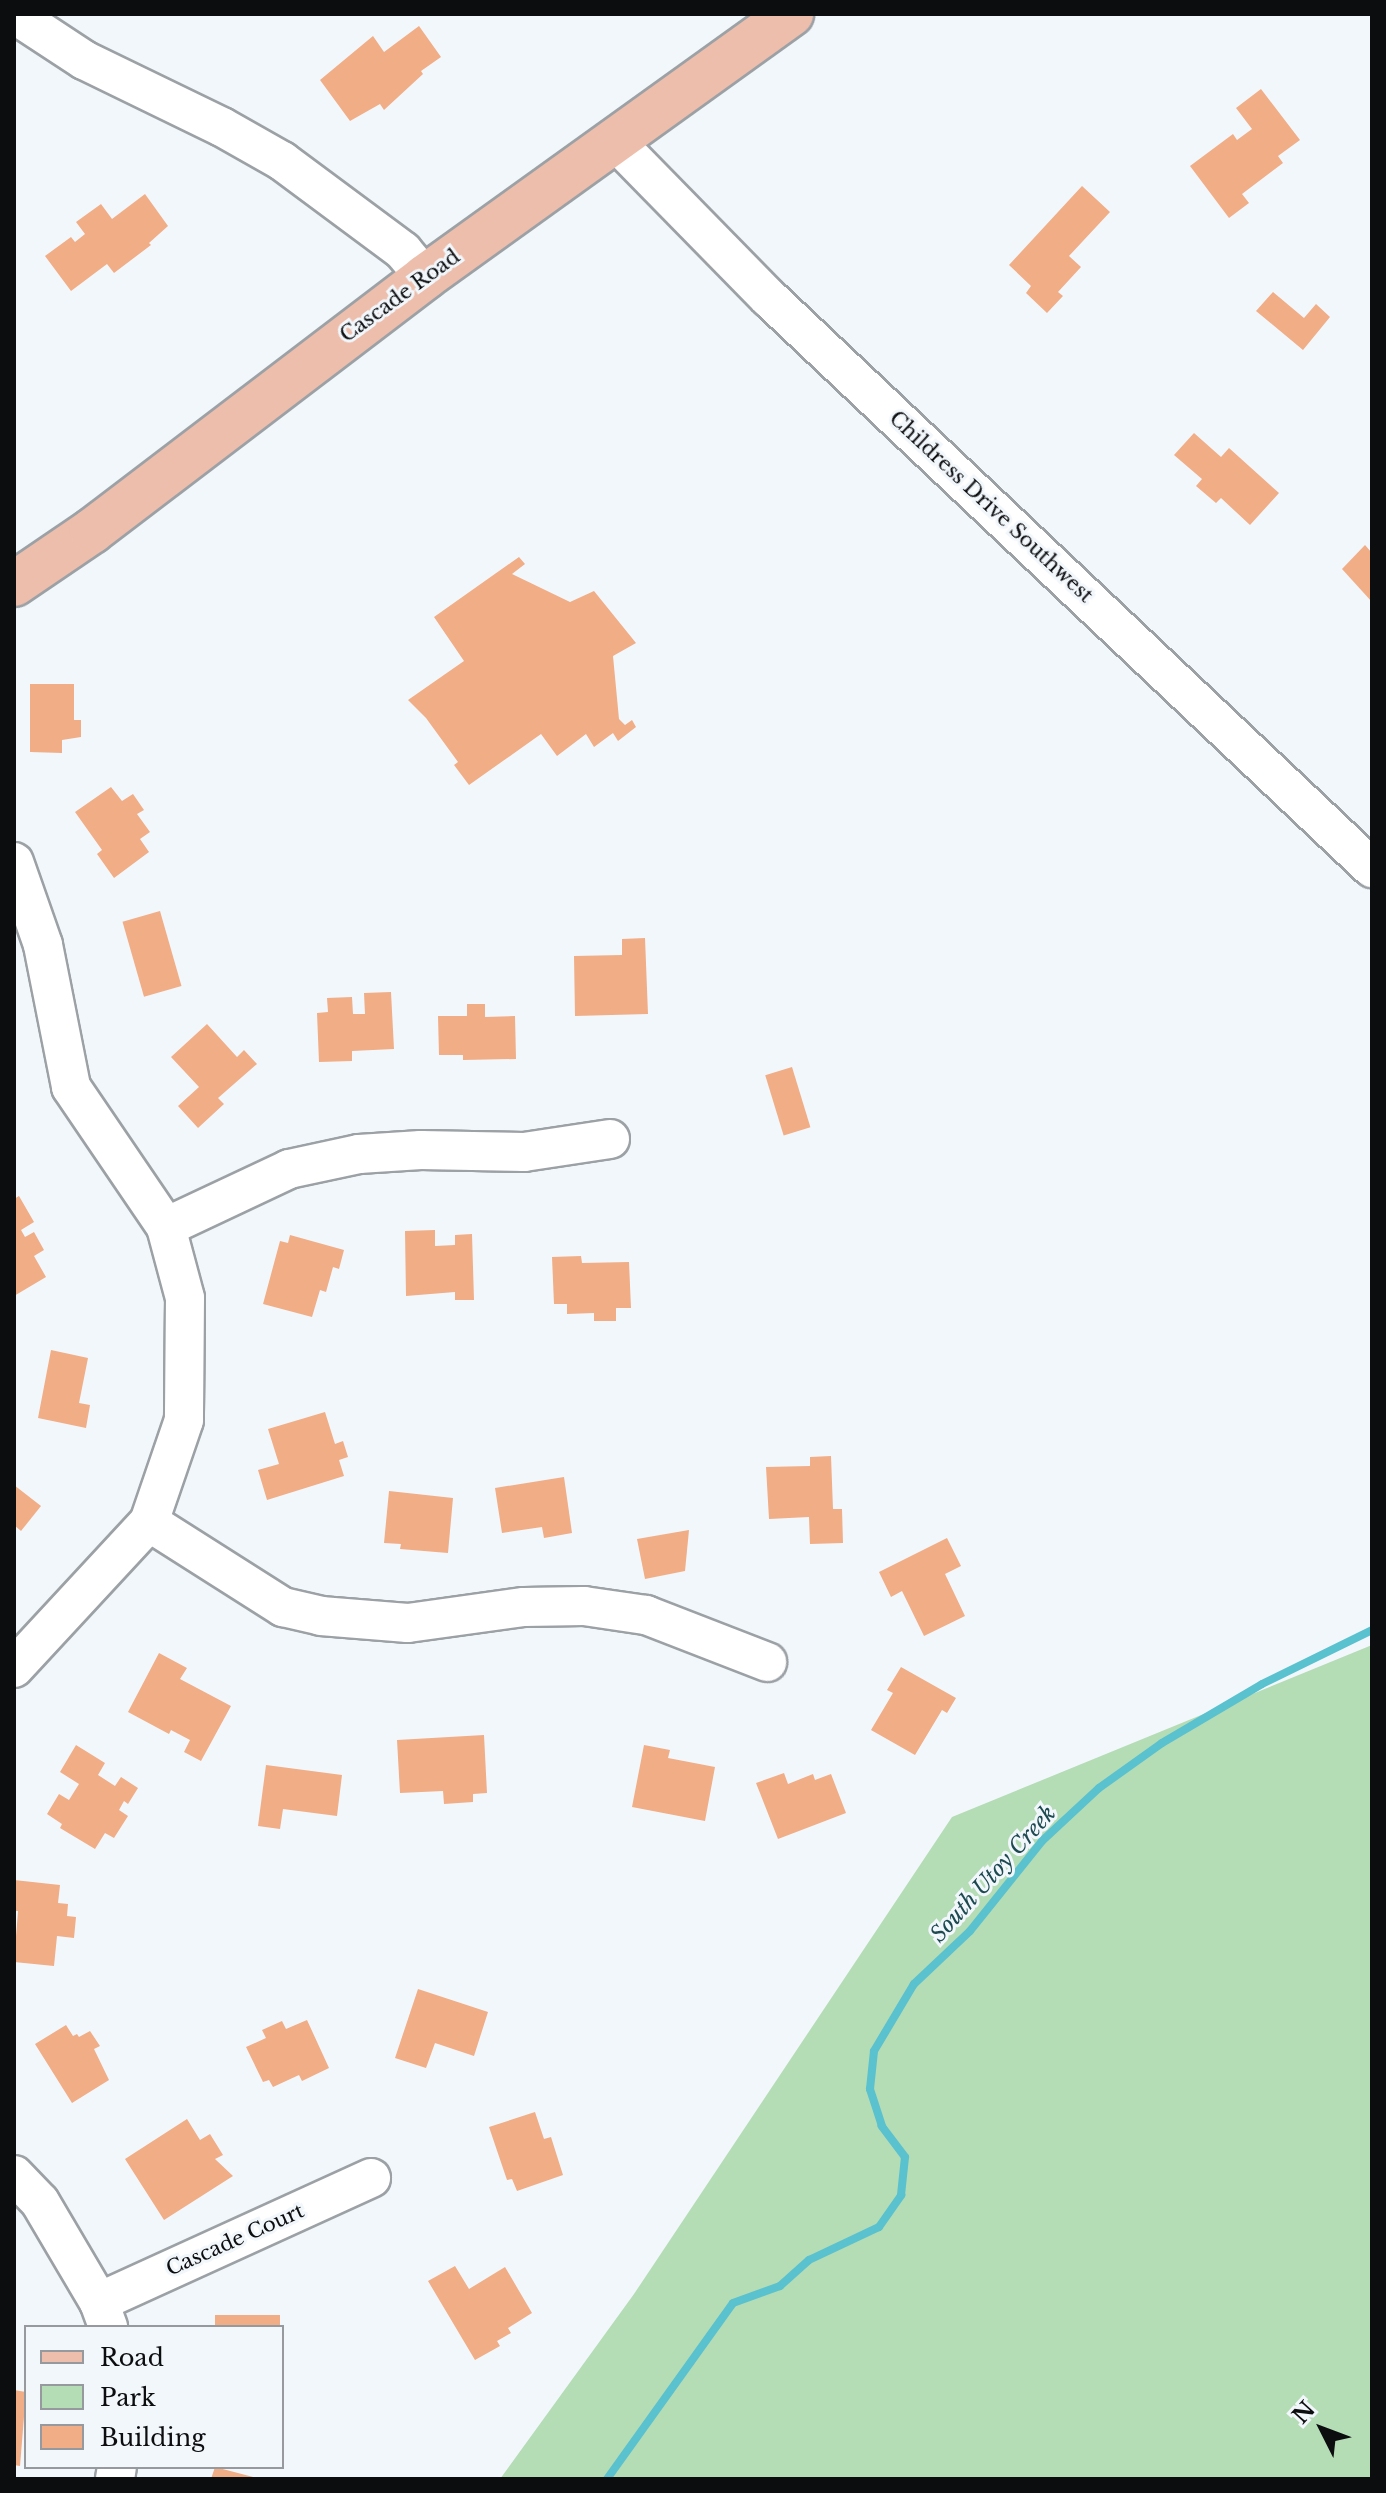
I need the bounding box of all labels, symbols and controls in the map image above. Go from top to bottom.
street label: Cascade Road [336,245,464,347]
street label: Childress Drive Southwest [884,406,1098,608]
water label: South Utoy Creek [925,1800,1061,1948]
street label: Cascade Court [162,2199,308,2281]
legend [24,2325,284,2469]
text: Road [100,2343,164,2372]
text: Park [100,2383,156,2412]
north arrow [1282,2389,1362,2469]
text: N [1287,2396,1321,2429]
text: Building [100,2423,206,2452]

